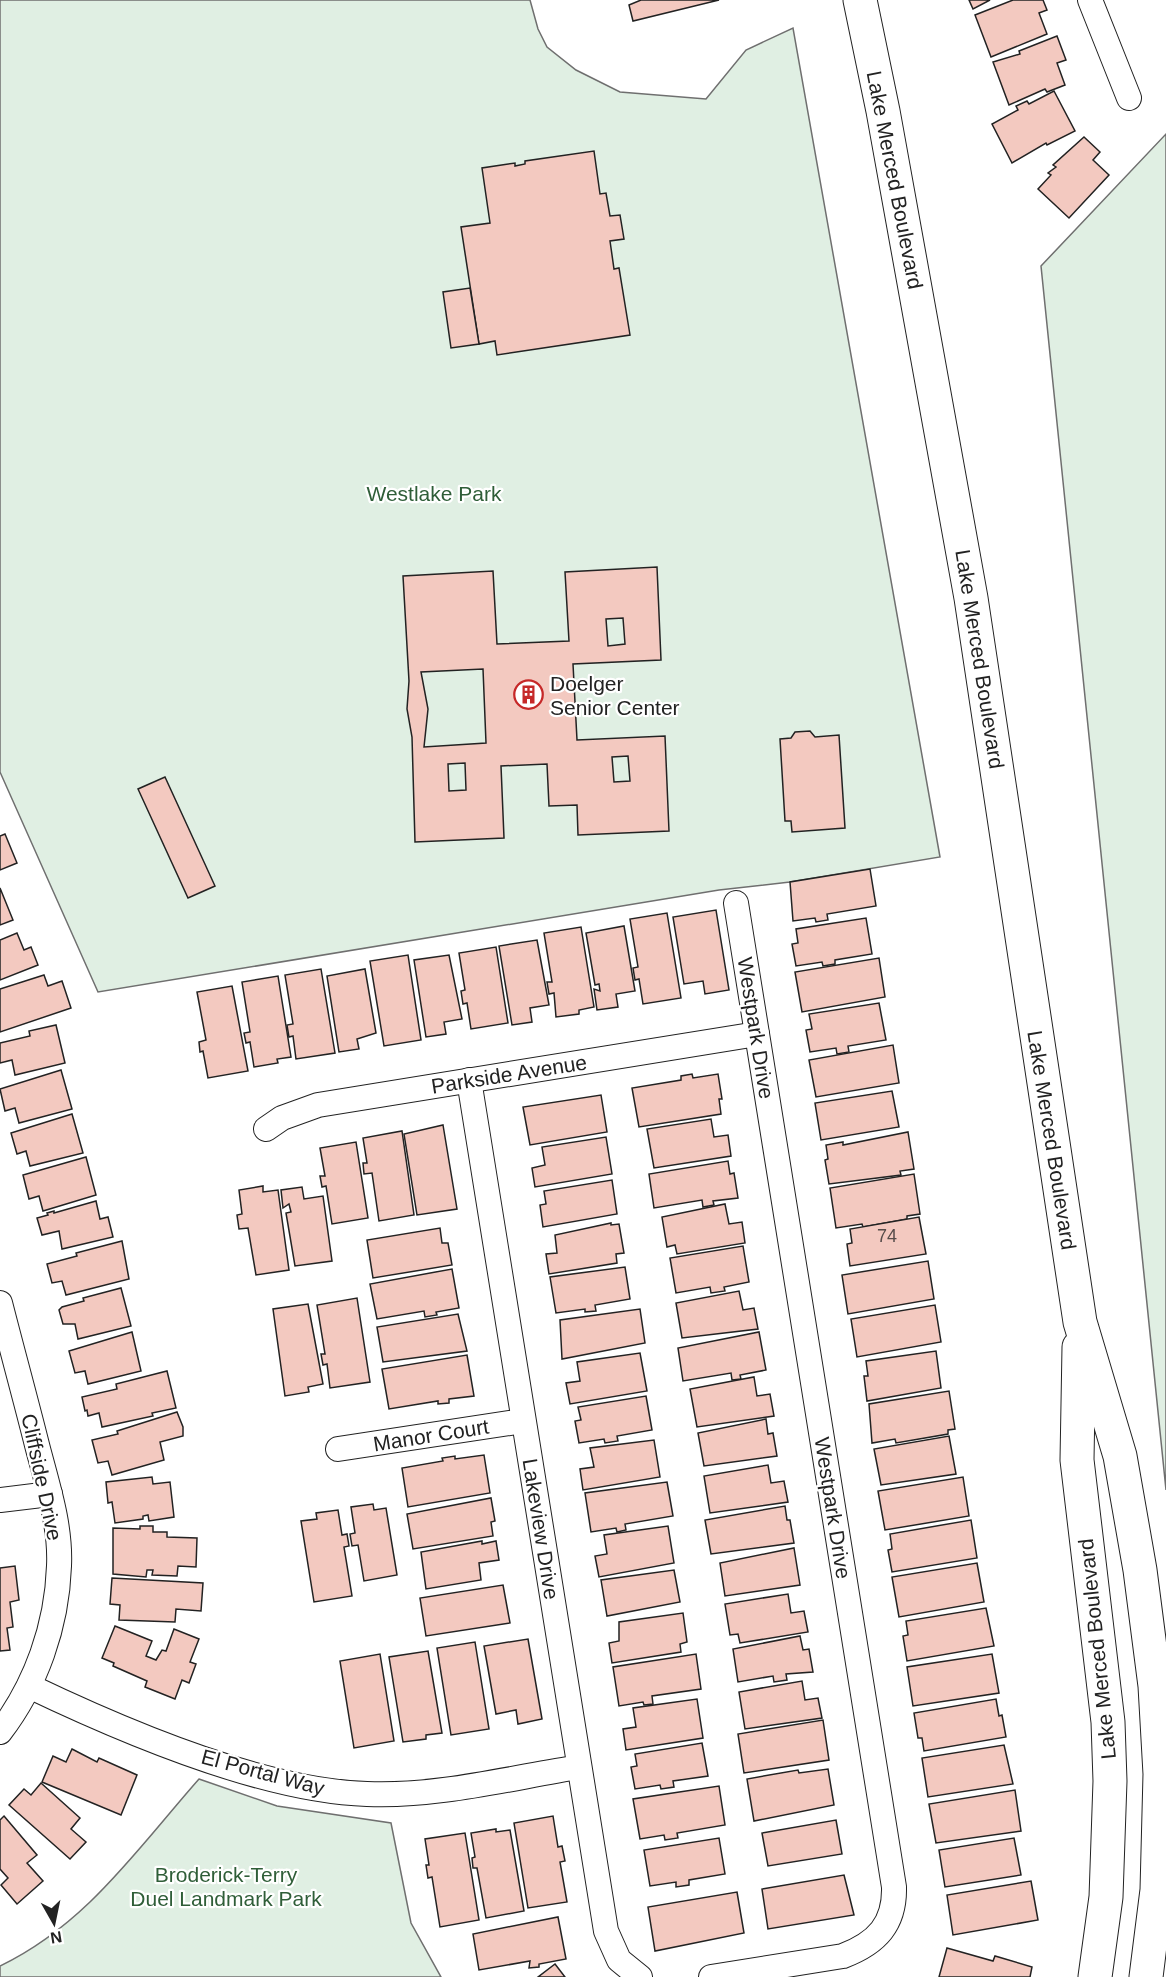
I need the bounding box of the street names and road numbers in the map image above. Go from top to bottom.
street label: Lake Merced Boulevard [863,69,927,291]
street label: Lake Merced Boulevard [951,548,1009,770]
street label: Westpark Drive [733,956,779,1100]
street label: Lake Merced Boulevard [1023,1029,1081,1251]
street label: Parkside Avenue [430,1050,588,1098]
street label: Cliffside Drive [17,1411,67,1543]
street label: Manor Court [372,1414,491,1455]
street label: Westpark Drive [810,1436,856,1580]
street label: Lakeview Drive [519,1457,563,1601]
street label: Lake Merced Boulevard [1074,1538,1120,1760]
street label: El Portal Way [199,1745,328,1800]

